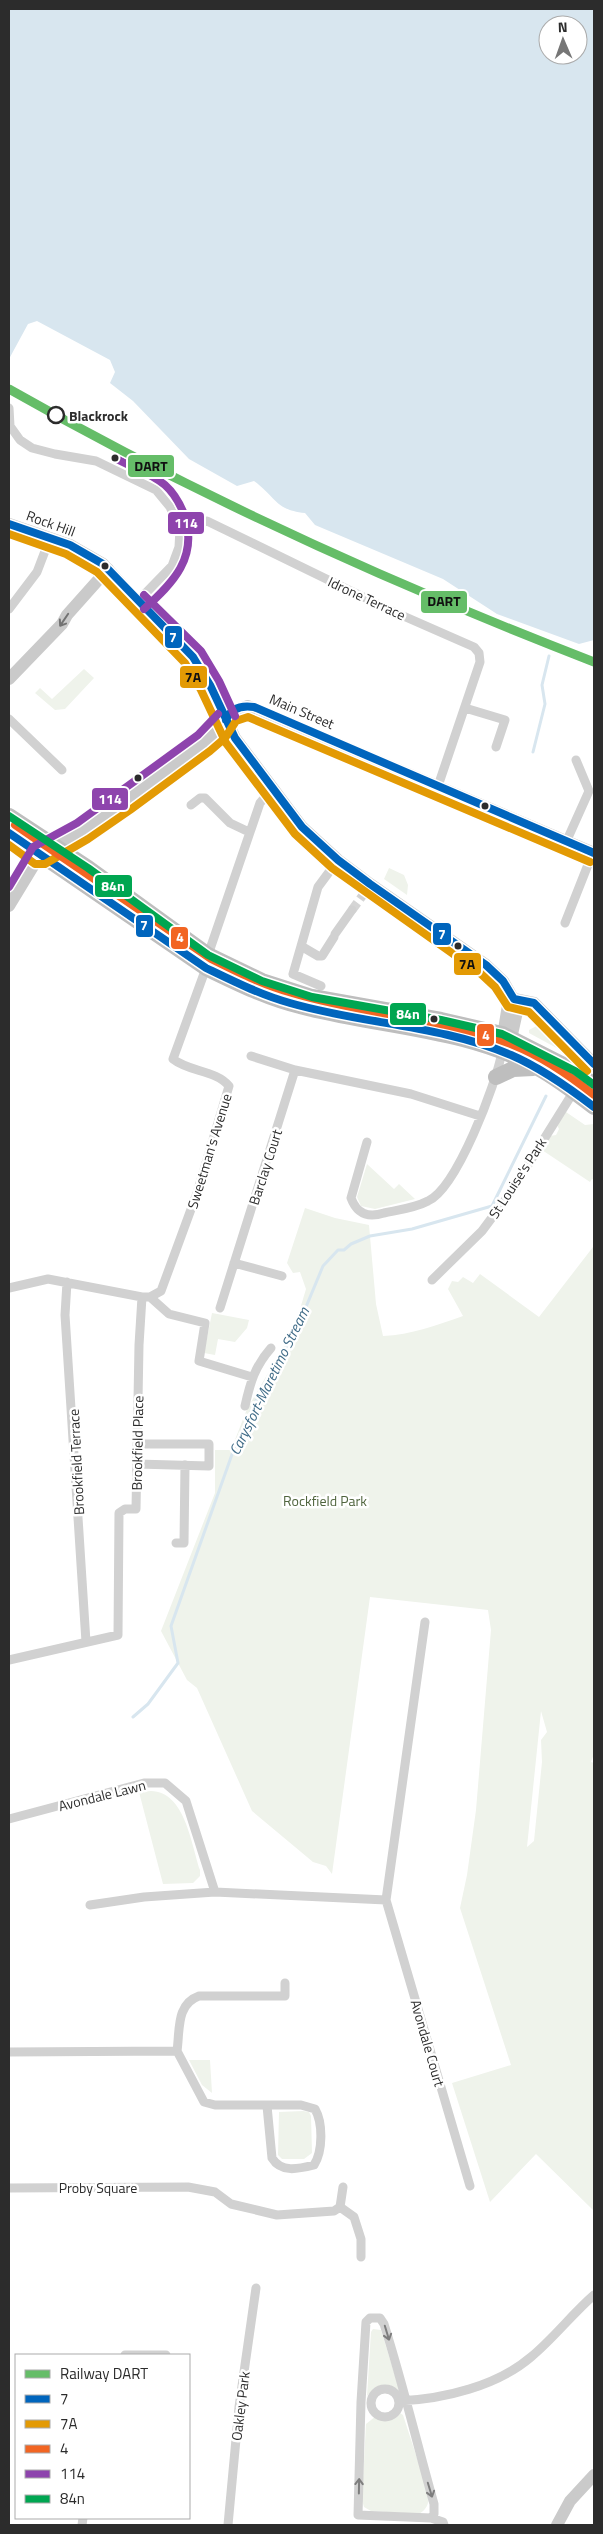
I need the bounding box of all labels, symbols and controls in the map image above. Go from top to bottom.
north arrow [538,15,588,65]
text: N [557,16,568,37]
place label: Blackrock [69,405,129,426]
marker: Blackrock [47,406,65,424]
unlabelled marker [110,453,120,463]
line badge: DART [127,454,175,478]
text: DART [134,455,168,476]
street label: Rock Hill [24,504,78,542]
line badge: 114 [167,511,205,535]
text: 114 [174,512,198,533]
unlabelled marker [100,561,110,571]
street label: Idrone Terrace [325,571,409,625]
line badge: DART [420,590,468,614]
text: DART [427,590,461,611]
one-way arrow [59,612,69,626]
line badge: 7 [164,625,183,649]
text: 7 [169,626,177,647]
line badge: 7A [179,665,208,689]
text: 7A [185,666,202,687]
street label: Main Street [266,688,338,734]
unlabelled marker [133,773,143,783]
line badge: 114 [91,787,129,811]
text: 114 [98,788,122,809]
unlabelled marker [480,801,490,811]
line badge: 84n [94,874,133,898]
text: 84n [101,875,125,896]
line badge: 7 [135,914,154,938]
text: 7 [140,914,148,935]
line badge: 7 [432,922,452,946]
text: 7 [438,923,446,944]
line badge: 4 [170,926,189,950]
text: 4 [176,926,184,947]
unlabelled marker [453,941,463,951]
line badge: 7A [453,952,482,976]
text: 7A [459,953,476,974]
line badge: 84n [389,1002,427,1026]
text: 84n [396,1003,420,1024]
unlabelled marker [429,1014,439,1024]
line badge: 4 [476,1023,495,1047]
text: 4 [482,1024,490,1045]
street label: Sweetman's Avenue [182,1091,236,1211]
street label: Barclay Court [243,1126,287,1208]
street label: St Louise's Park [483,1133,551,1223]
water label: Carysfort-Maretimo Stream [223,1303,315,1459]
street label: Brookfield Place [126,1395,148,1491]
street label: Brookfield Terrace [63,1408,89,1516]
park label: Rockfield Park [283,1490,367,1511]
street label: Avondale Lawn [56,1774,148,1816]
street label: Avondale Court [406,1997,450,2089]
street label: Proby Square [59,2177,137,2198]
one-way arrow [383,2325,393,2341]
legend [15,2354,190,2519]
text: Railway DART [60,2362,148,2385]
street label: Oakley Park [225,2370,255,2442]
text: 7 [60,2387,68,2410]
text: 7A [60,2412,77,2435]
text: 4 [60,2437,68,2460]
text: 114 [60,2462,85,2485]
one-way arrow [354,2478,364,2494]
one-way arrow [426,2481,436,2497]
text: 84n [60,2487,85,2510]

